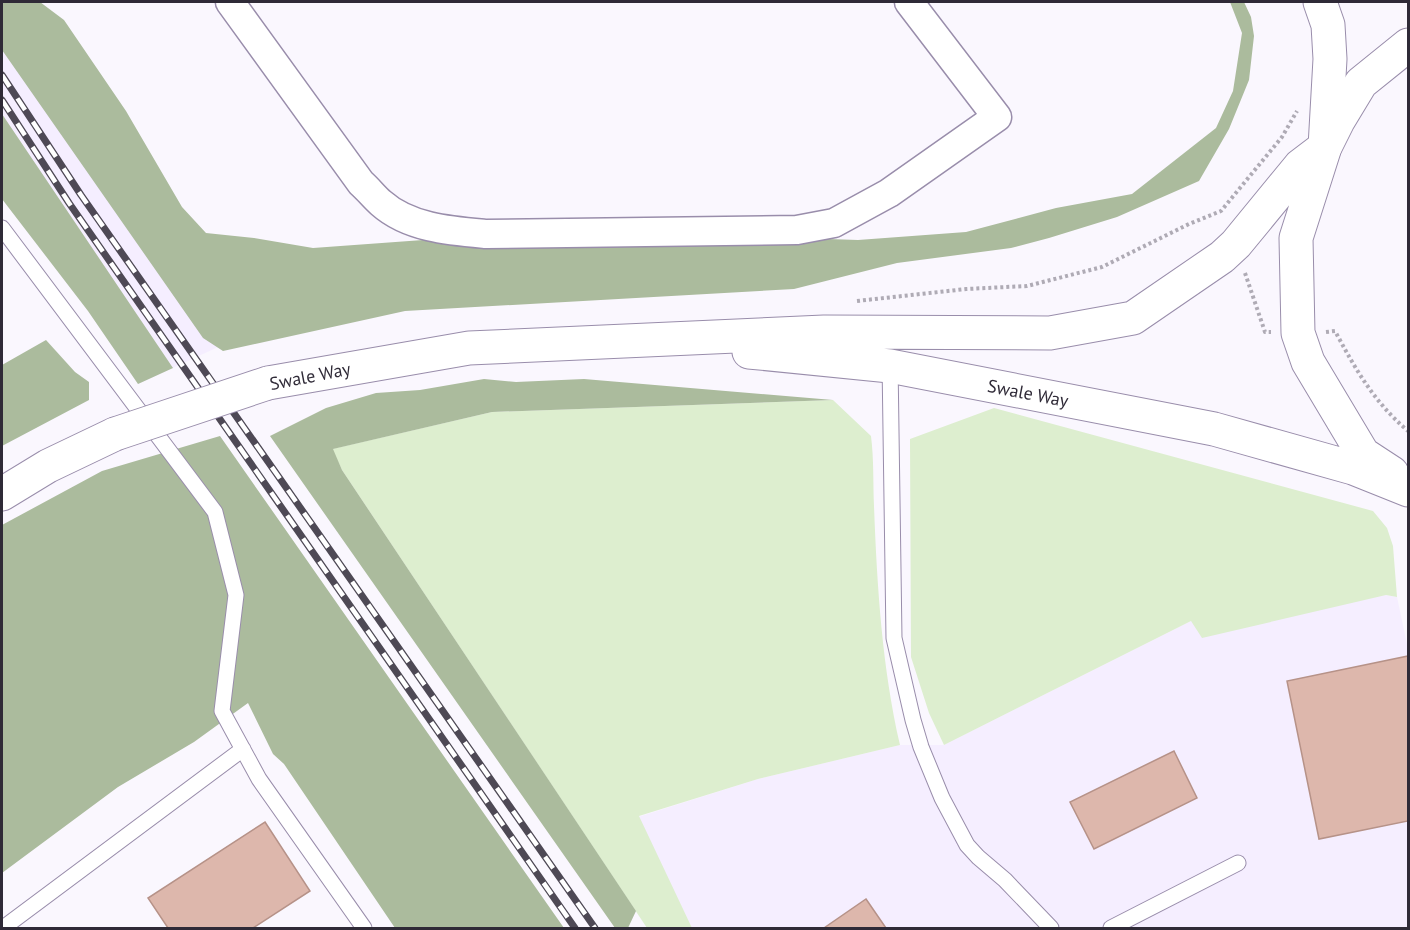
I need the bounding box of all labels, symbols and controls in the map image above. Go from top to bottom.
street label: Swale Way [268,357,353,395]
street label: Swale Way [986,374,1071,412]

